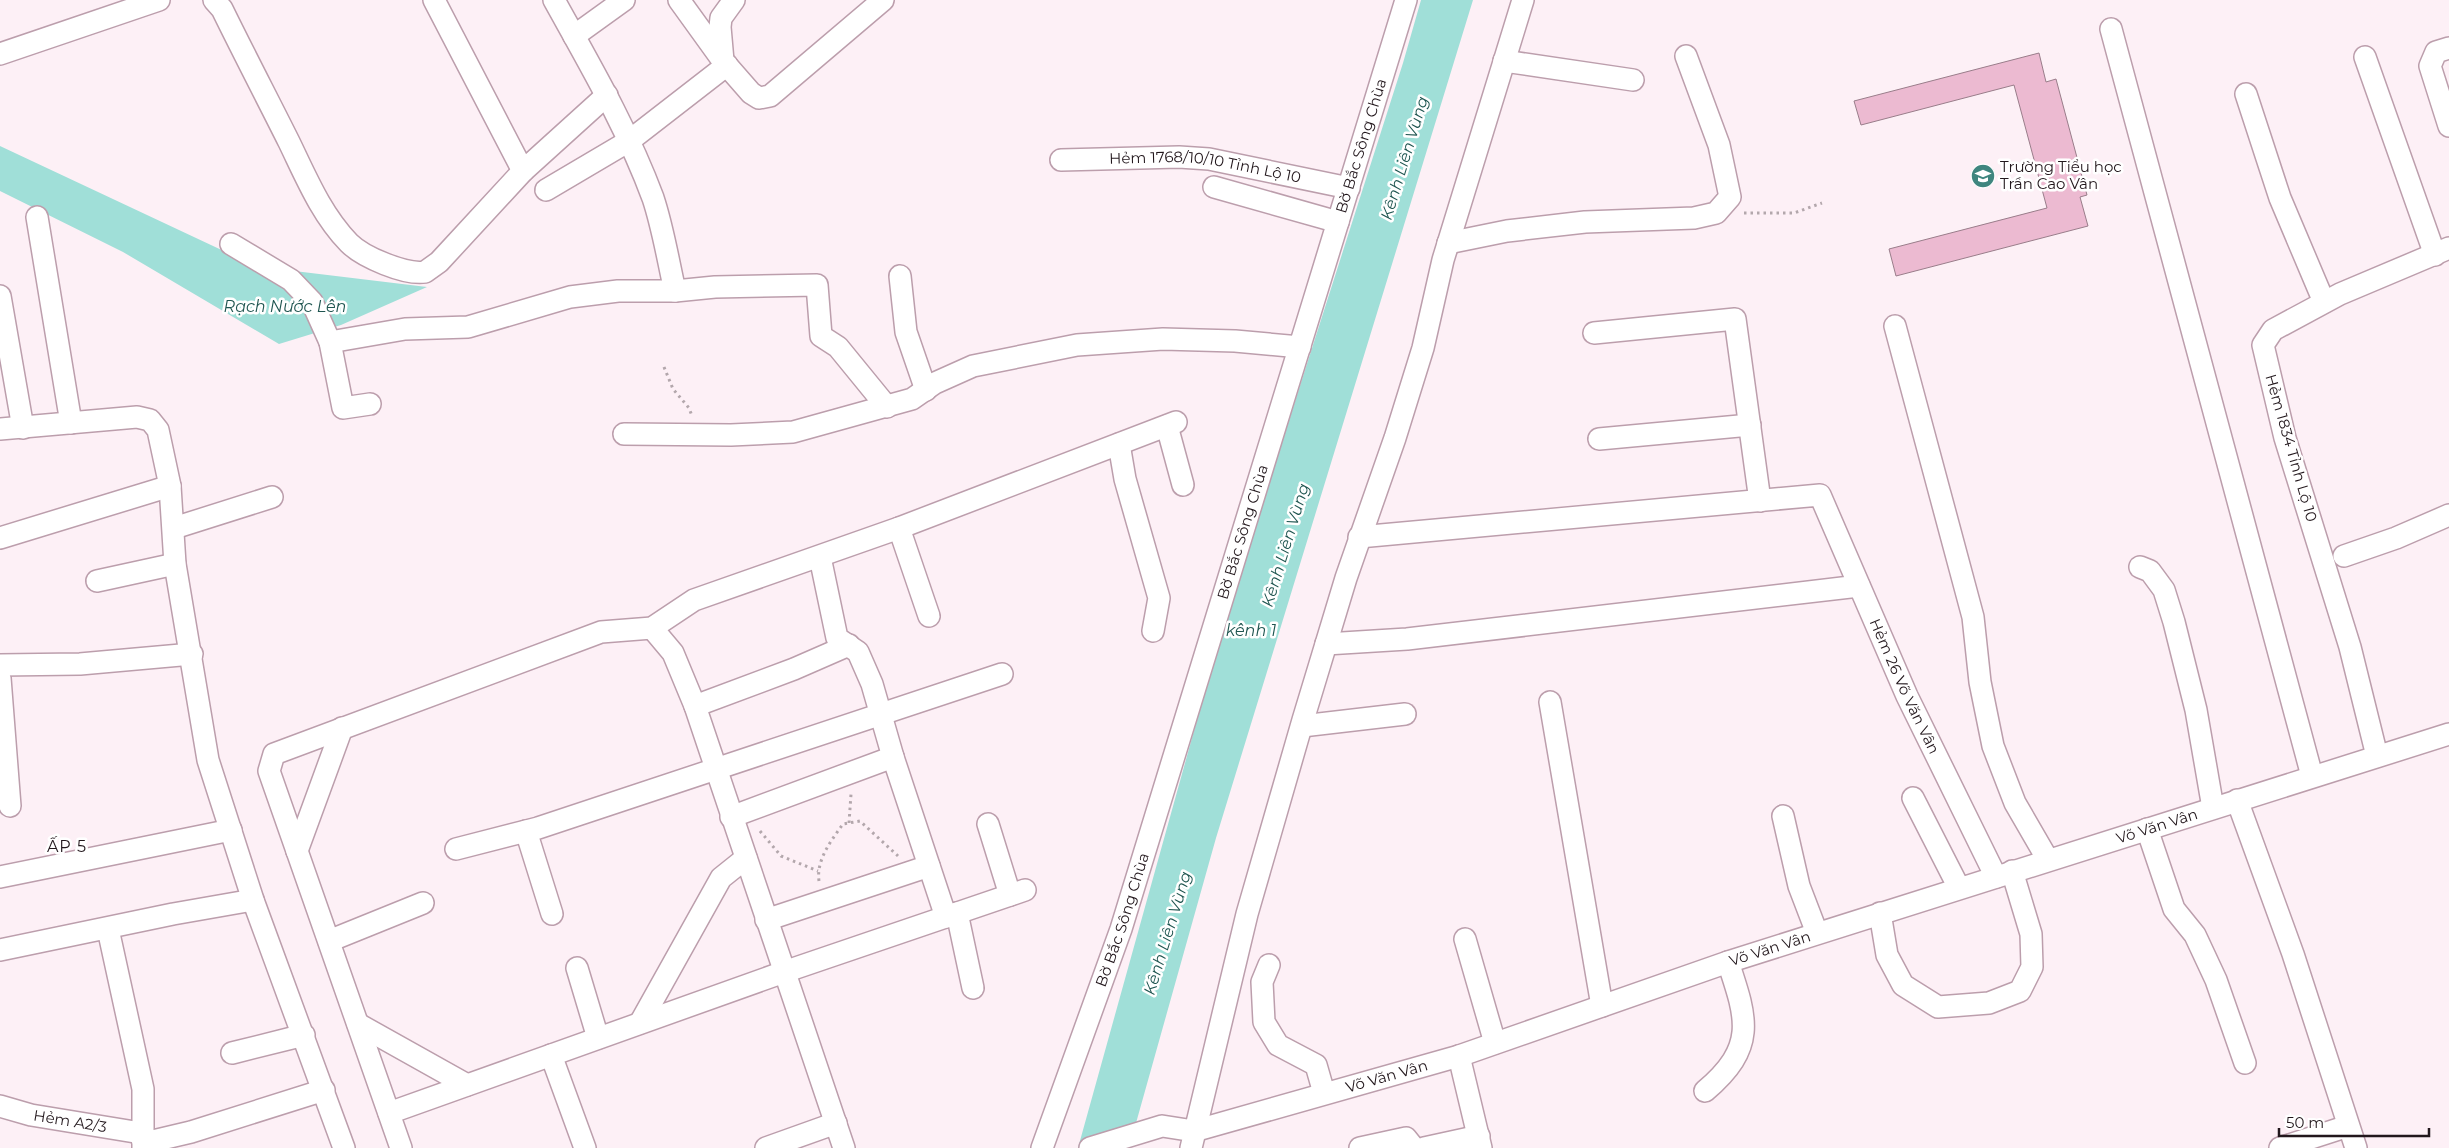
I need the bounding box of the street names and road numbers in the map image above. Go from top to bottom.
street label: Bờ Bắc Sông Chùa [1331,76,1390,215]
street label: Hẻm 1768/10/10 Tỉnh Lộ 10 [1109,147,1303,187]
street label: Hẻm 1834 Tỉnh Lộ 10 [2261,372,2322,524]
street label: Bờ Bắc Sông Chùa [1213,462,1272,602]
street label: Hẻm 26 Võ Văn Vân [1866,615,1944,757]
street label: Võ Văn Vân [2114,804,2200,848]
street label: Bờ Bắc Sông Chùa [1091,850,1153,989]
street label: Võ Văn Vân [1727,927,1813,970]
street label: Võ Văn Vân [1343,1055,1430,1097]
street label: Hẻm A2/3 [32,1106,108,1136]

